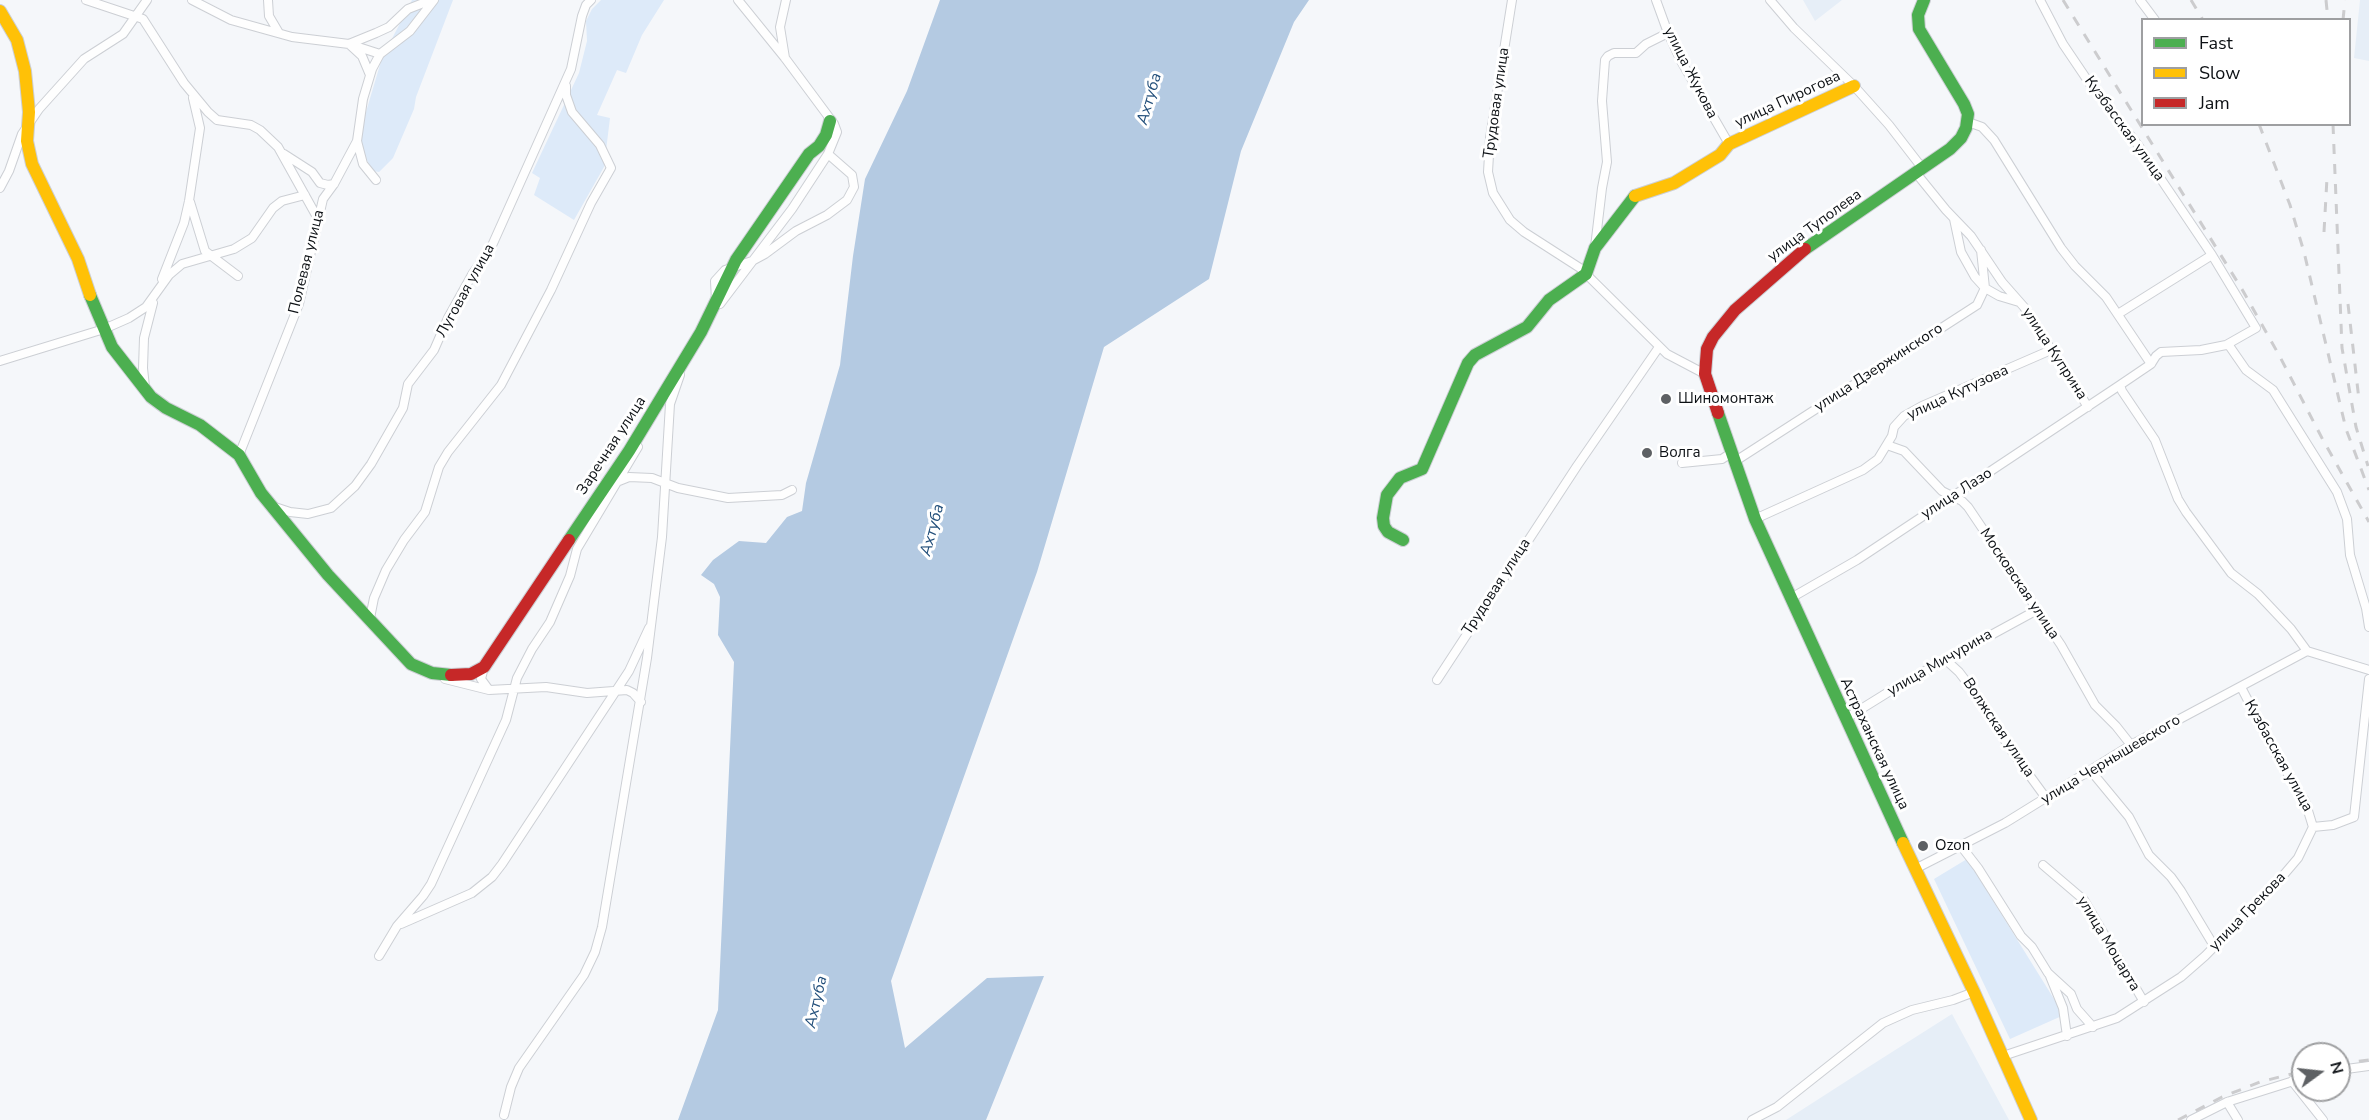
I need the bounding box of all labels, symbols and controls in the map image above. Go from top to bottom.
legend [2141,18,2351,126]
street label: улица Жукова [1659,24,1721,122]
text: Fast [2199,31,2233,55]
street label: Трудовая улица [1480,46,1514,160]
text: Slow [2199,61,2240,85]
street label: улица Пирогова [1732,68,1844,132]
water label: Ахтуба [1133,71,1167,127]
street label: Кузбасская улица [2080,73,2168,185]
text: Jam [2199,91,2230,115]
street label: улица Туполева [1765,186,1865,266]
street label: Полевая улица [285,208,329,316]
street label: Луговая улица [433,241,499,341]
street label: улица Куприна [2018,305,2090,403]
street label: улица Дзержинского [1811,320,1947,416]
street label: улица Кутузова [1905,362,2011,424]
place label: Шиномонтаж [1678,390,1774,408]
marker: Шиномонтаж [1659,392,1673,406]
street label: Заречная улица [574,393,650,499]
place label: Волга [1659,444,1701,462]
marker: Волга [1640,446,1654,460]
street label: улица Лазо [1918,464,1996,524]
water label: Ахтуба [917,502,949,558]
street label: Московская улица [1975,525,2063,643]
street label: Трудовая улица [1459,535,1535,639]
street label: улица Мичурина [1884,626,1996,700]
street label: Астраханская улица [1836,675,1912,813]
street label: Волжская улица [1958,675,2038,781]
street label: Кузбасская улица [2240,697,2316,815]
street label: улица Чернышевского [2038,711,2184,809]
place label: Ozon [1935,837,1970,855]
marker: Ozon [1916,839,1930,853]
street label: улица Грекова [2206,869,2290,955]
street label: улица Моцарта [2073,893,2143,995]
water label: Ахтуба [802,974,832,1030]
north arrow [2291,1042,2351,1102]
text: N [2324,1059,2349,1076]

